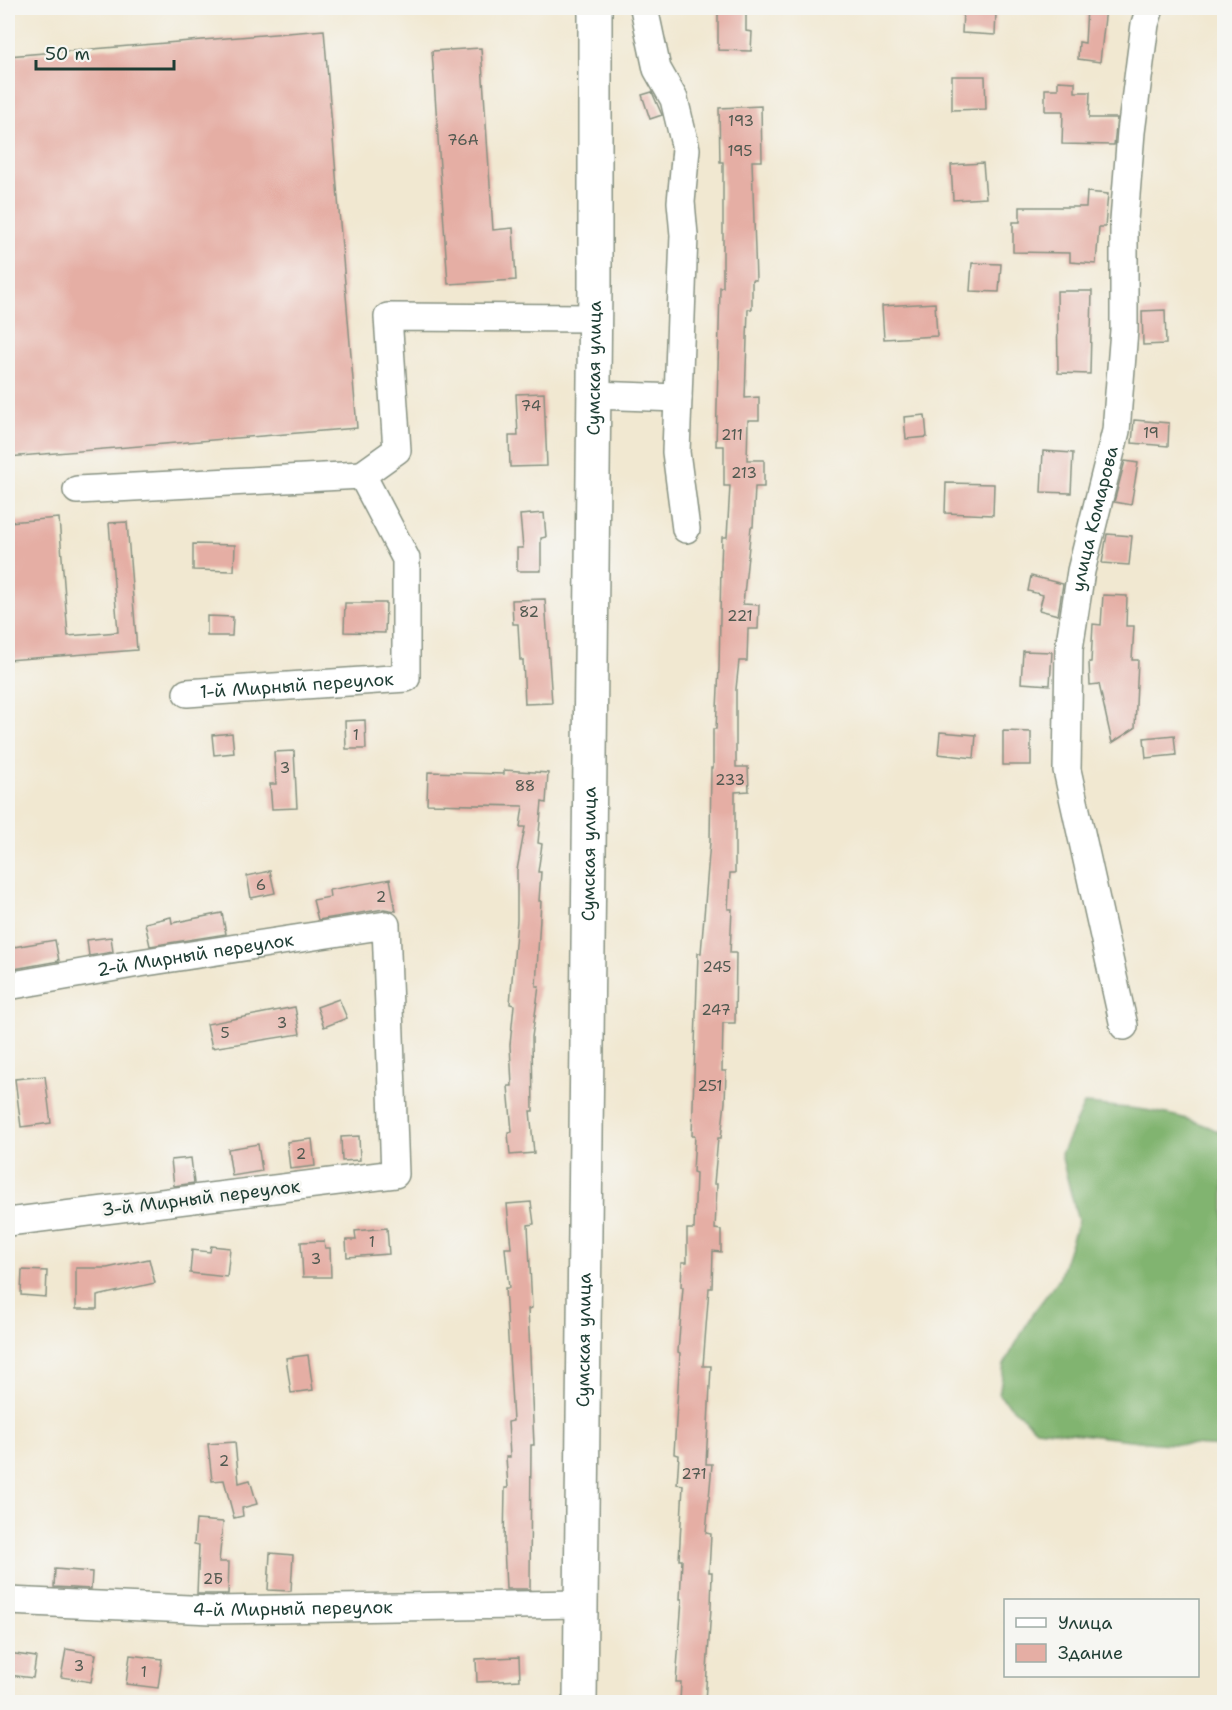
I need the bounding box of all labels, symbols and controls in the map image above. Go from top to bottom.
scale bar [36,33,174,71]
text: 50 m [45,42,90,66]
house number: 193 [728,111,754,131]
house number: 76А [447,130,479,150]
house number: 195 [727,141,753,161]
street label: Сумская улица [581,301,607,435]
house number: 74 [521,396,541,416]
house number: 19 [1143,423,1159,443]
house number: 211 [721,425,743,445]
street label: улица Комарова [1066,444,1124,593]
house number: 213 [731,463,757,483]
house number: 82 [519,602,539,622]
house number: 221 [727,606,753,626]
street label: 1-й Мирный переулок [199,667,395,704]
house number: 1 [353,725,359,745]
house number: 3 [280,758,290,778]
house number: 233 [715,770,745,790]
house number: 88 [515,776,535,796]
street label: Сумская улица [576,787,602,921]
house number: 6 [256,875,266,895]
house number: 2 [376,887,386,907]
street label: 2-й Мирный переулок [95,927,296,982]
house number: 245 [703,957,731,977]
house number: 247 [701,1000,731,1020]
house number: 3 [277,1013,287,1033]
house number: 5 [220,1023,230,1043]
house number: 251 [697,1076,723,1096]
house number: 2 [296,1144,306,1164]
street label: 3-й Мирный переулок [100,1174,302,1222]
house number: 1 [369,1232,375,1252]
house number: 3 [311,1249,321,1269]
street label: Сумская улица [571,1273,597,1407]
house number: 2 [219,1451,229,1471]
house number: 271 [681,1464,707,1484]
house number: 2Б [203,1569,223,1589]
street label: 4-й Мирный переулок [192,1595,393,1622]
legend [1004,1599,1199,1677]
text: Улица [1058,1611,1112,1635]
text: Здание [1058,1641,1123,1665]
house number: 3 [74,1656,84,1676]
house number: 1 [141,1662,147,1682]

